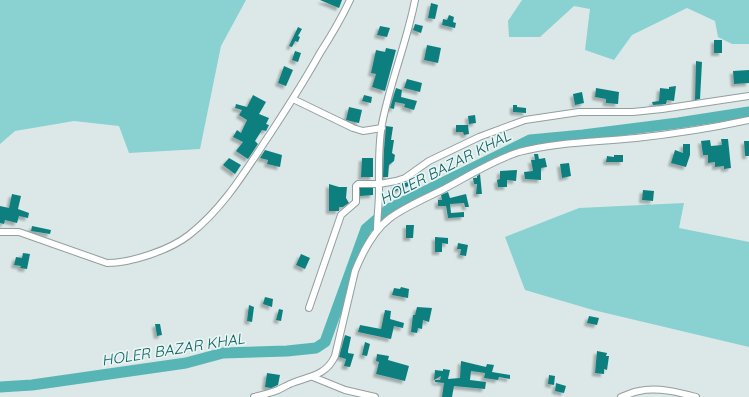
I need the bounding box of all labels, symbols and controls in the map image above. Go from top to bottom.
water label: HOLER BAZAR KHAL [376,126,514,208]
water label: HOLER BAZAR KHAL [100,328,246,370]

